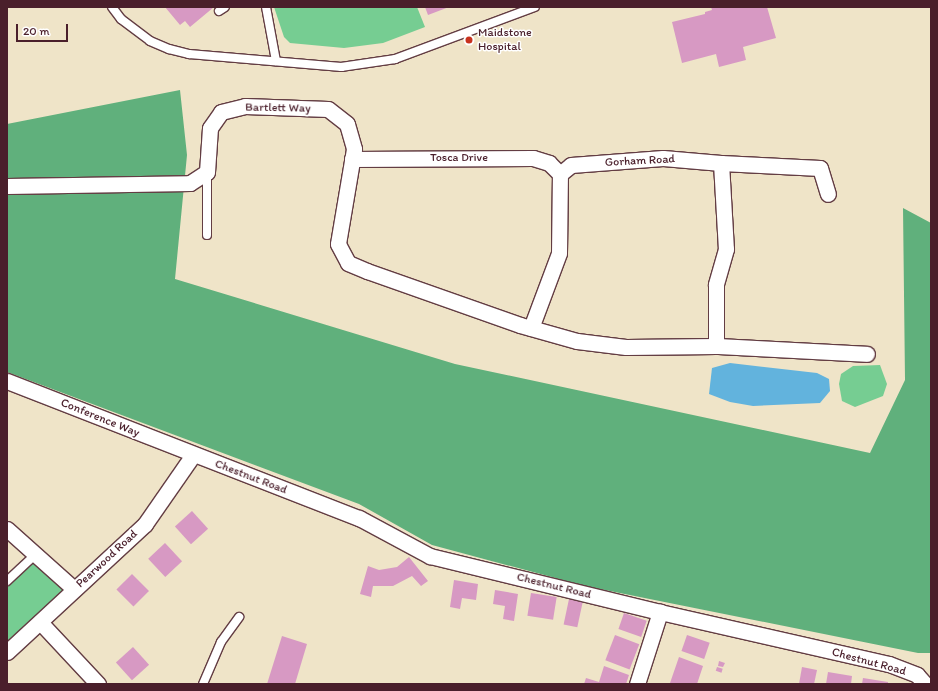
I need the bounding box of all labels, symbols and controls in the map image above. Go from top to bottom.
scale bar [18,16,70,42]
text: 20 m [23,24,50,38]
place label: Maidstone Hospital [478,26,532,54]
marker: Maidstone Hospital [463,34,475,46]
street label: Bartlett Way [245,100,311,116]
street label: Tosca Drive [430,151,488,165]
street label: Gorham Road [605,152,675,170]
street label: Conference Way [59,396,141,440]
street label: Chestnut Road [213,457,289,497]
street label: Pearwood Road [73,527,141,591]
street label: Chestnut Road [515,570,593,602]
street label: Chestnut Road [830,645,908,679]

